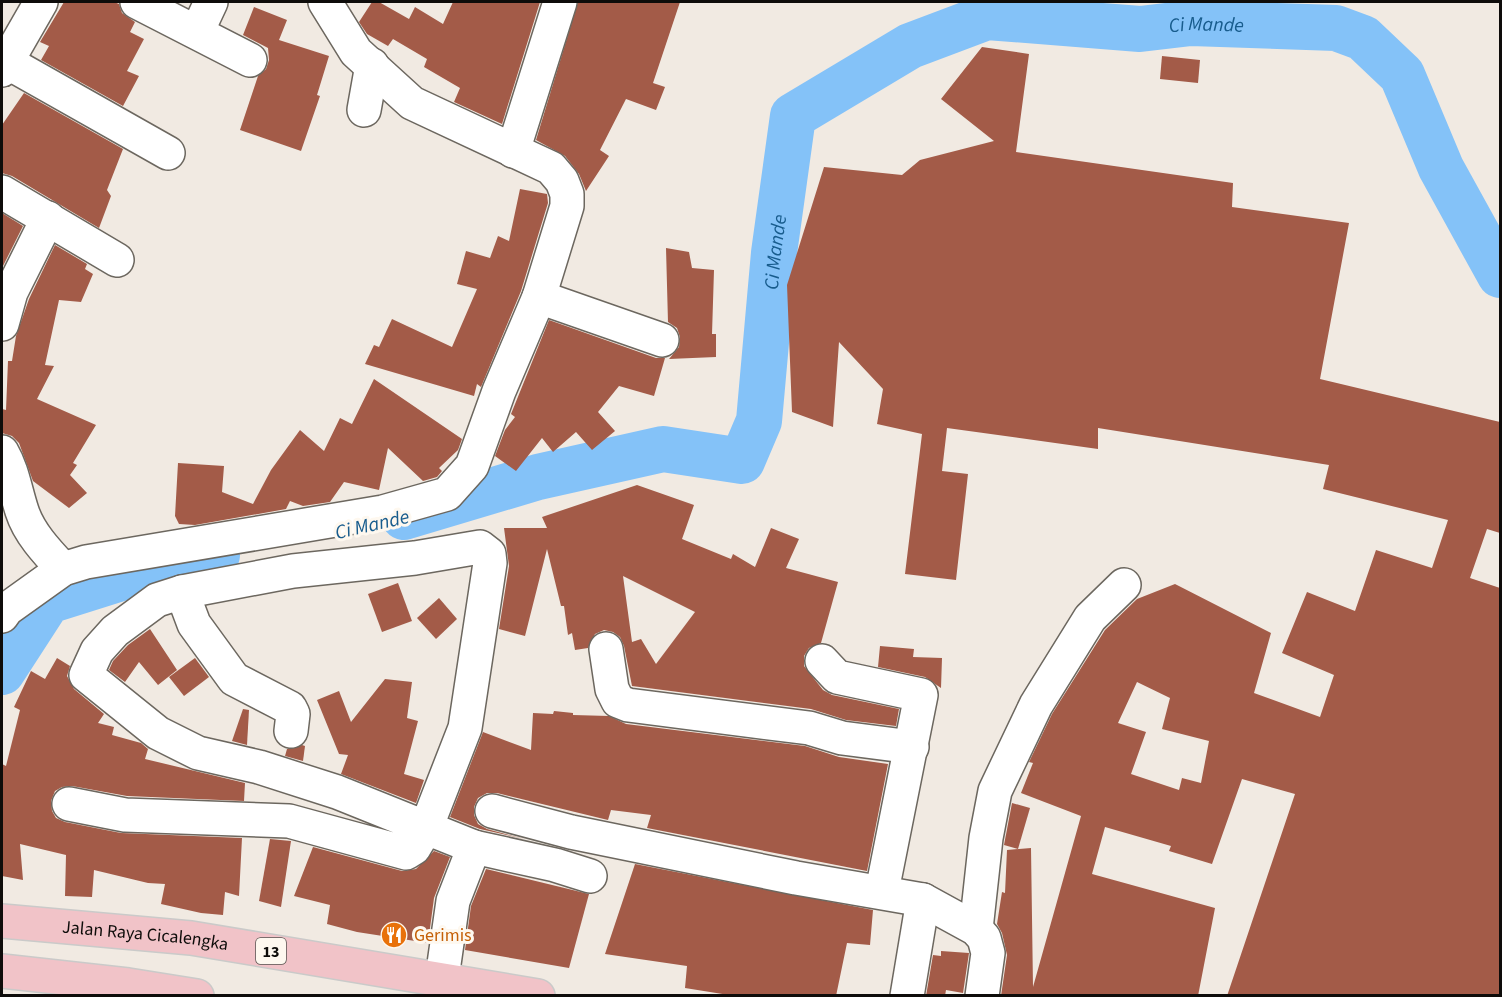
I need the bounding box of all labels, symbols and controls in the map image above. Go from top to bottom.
water label: Ci Mande [1167,10,1244,41]
water label: Ci Mande [758,213,794,291]
water label: Ci Mande [332,503,412,547]
street label: Jalan Raya Cicalengka [61,914,230,957]
restaurant icon: Gerimis [379,920,409,950]
place label: Gerimis [414,923,472,948]
road number: 13 [256,938,286,964]

